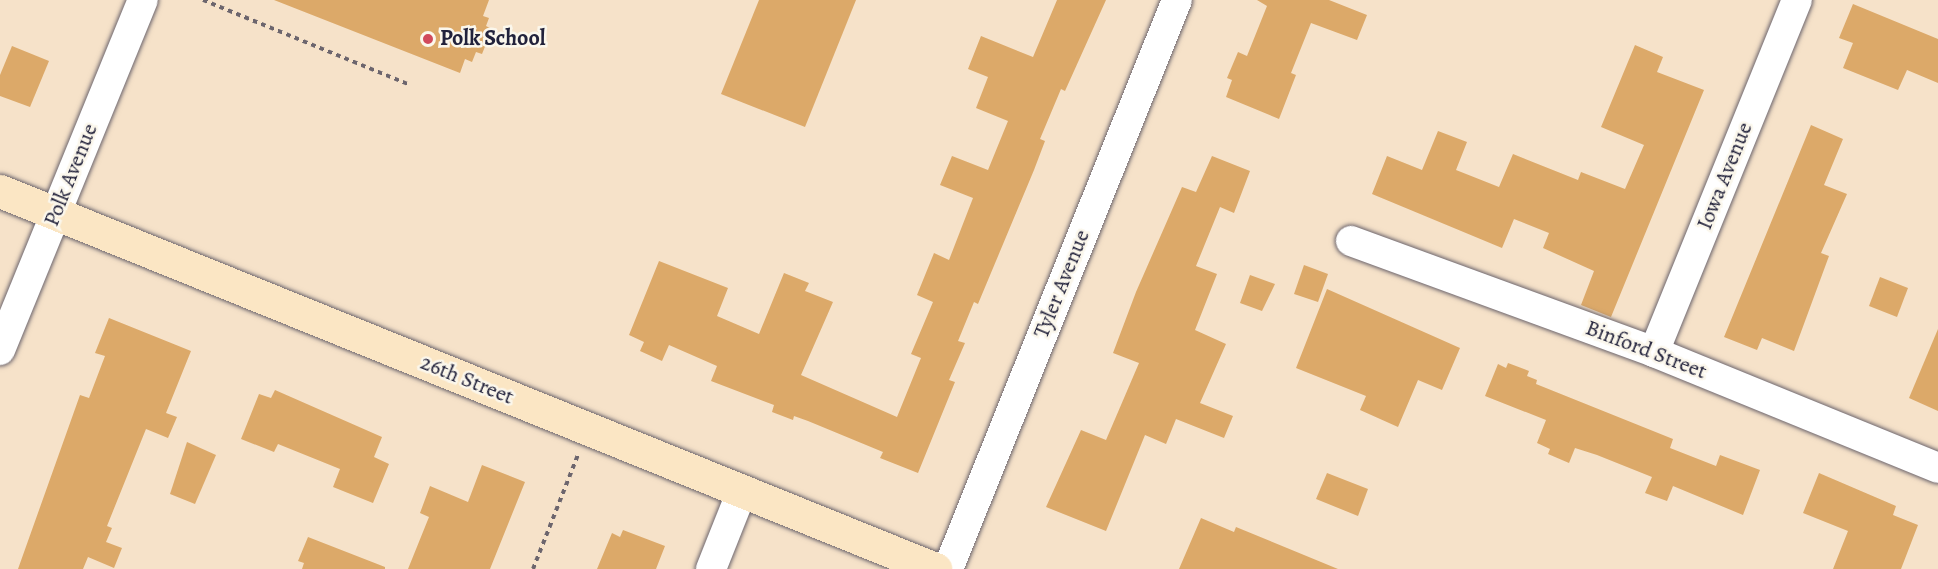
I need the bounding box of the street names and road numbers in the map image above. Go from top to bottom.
street label: Iowa Avenue [1692,118,1758,234]
street label: Polk Avenue [38,120,104,230]
street label: Tyler Avenue [1028,226,1096,342]
street label: Binford Street [1582,315,1710,385]
street label: 26th Street [417,349,517,411]

